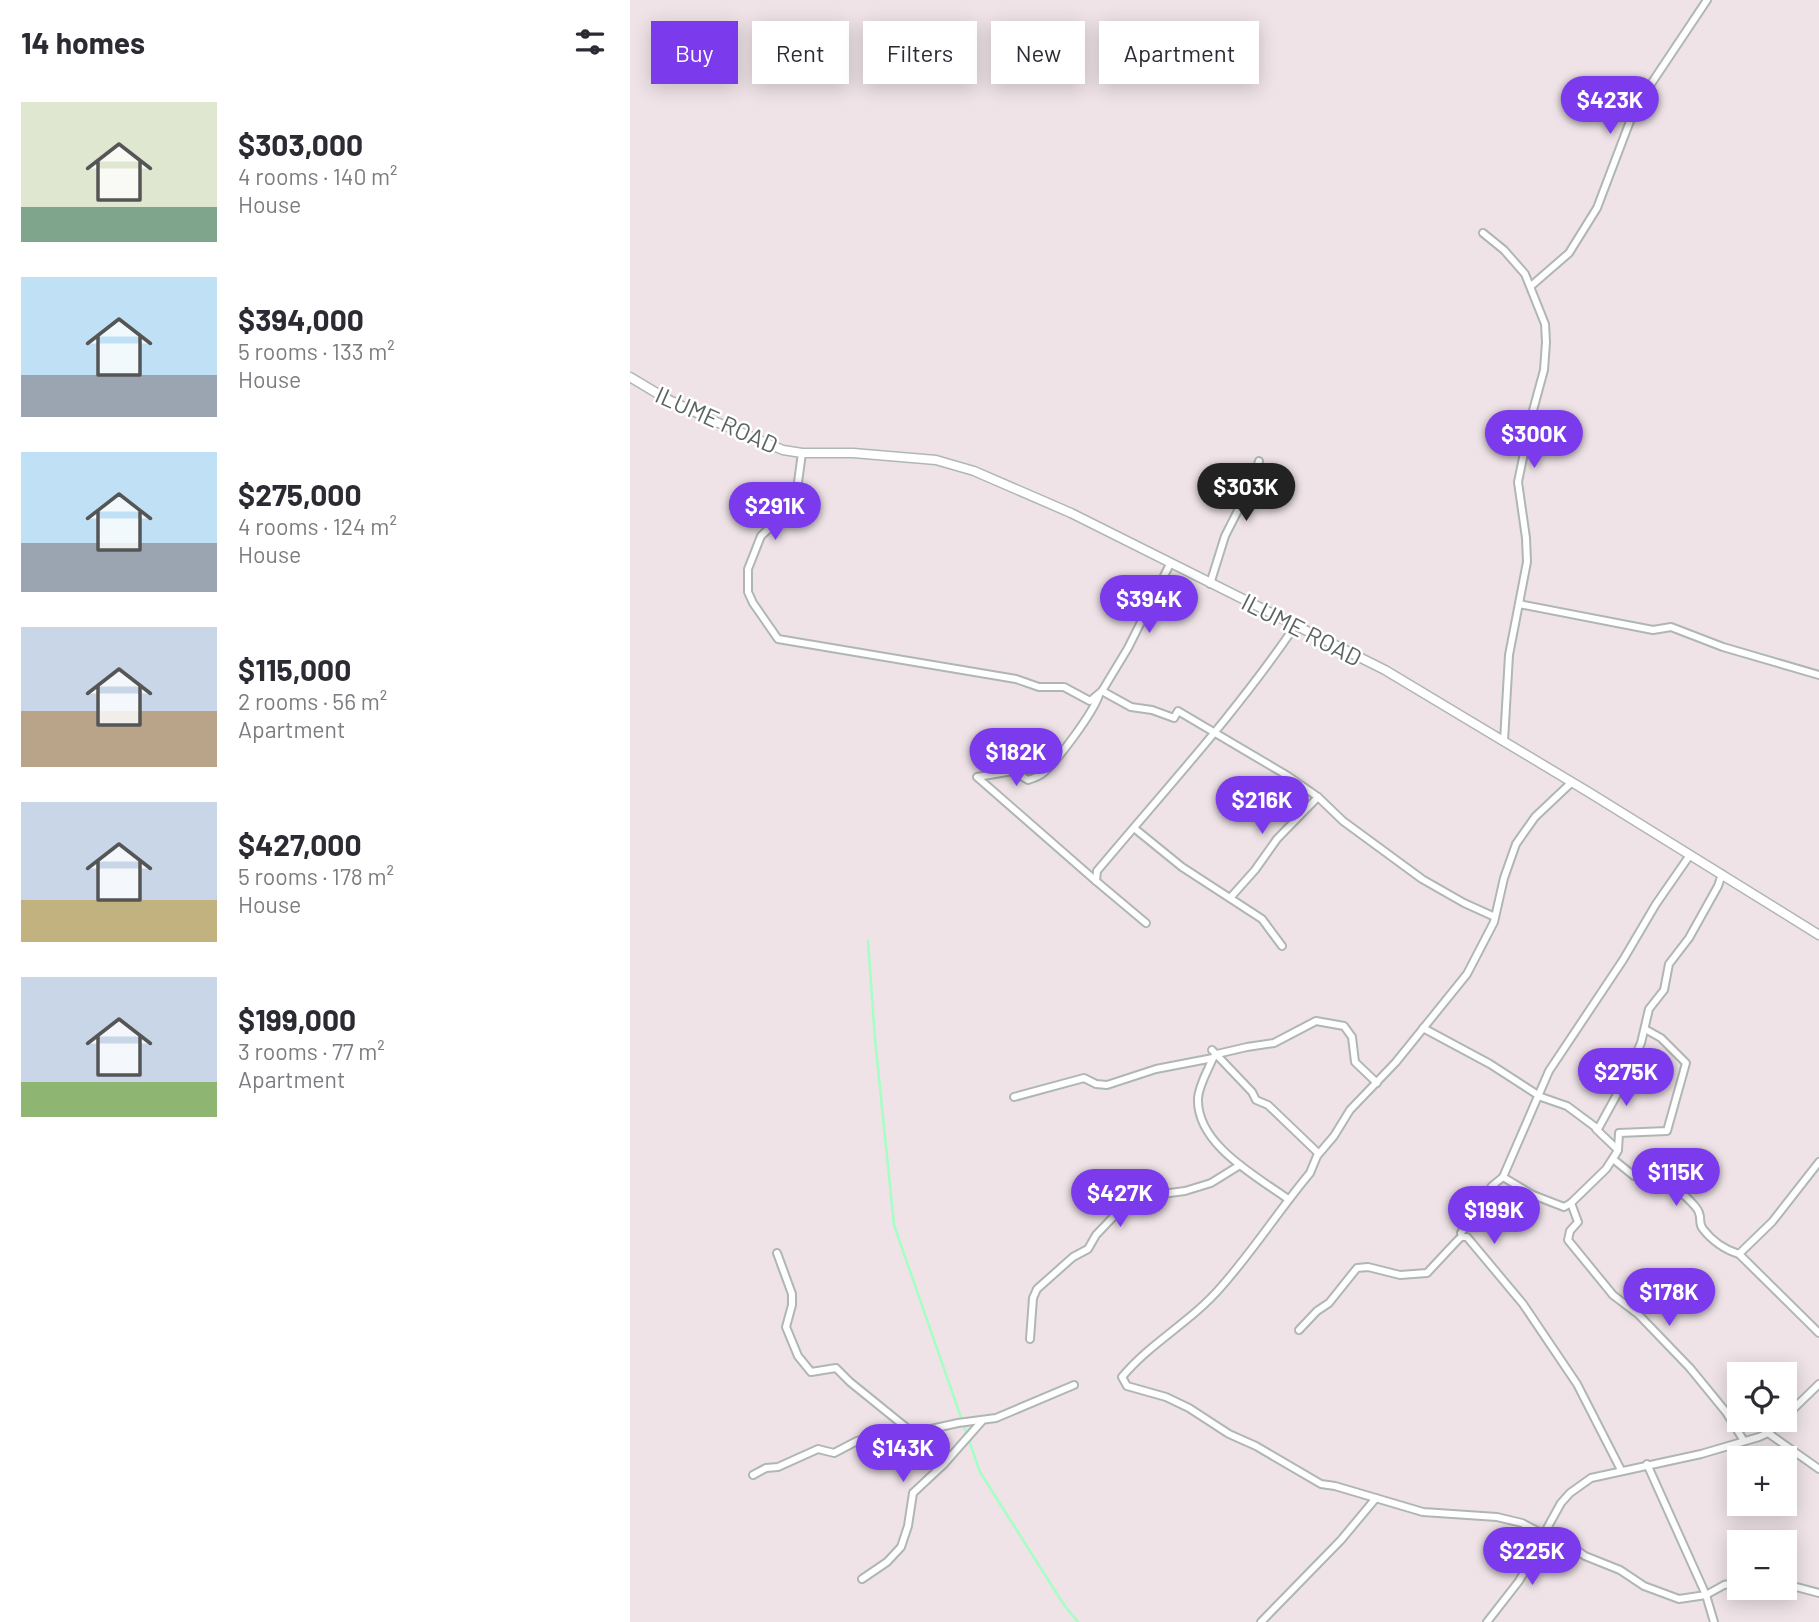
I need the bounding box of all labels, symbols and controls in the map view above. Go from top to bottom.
chip: Buy [651,21,738,84]
chip: Rent [752,21,849,84]
chip: Filters [863,21,977,84]
chip: New [991,21,1085,84]
chip: Apartment [1099,21,1259,84]
icon: filters [571,23,609,61]
text: 14 homes [21,24,145,60]
pin: $423K [1561,76,1659,136]
text: $423K [1577,85,1643,113]
text: $303,000 [238,126,363,162]
icon: home [77,130,161,214]
text: 4 rooms · 140 m² [238,162,398,190]
text: House [238,190,301,218]
text: $394,000 [238,301,364,337]
icon: home [77,305,161,389]
text: 5 rooms · 133 m² [238,337,395,365]
text: House [238,365,301,393]
street label: ILUME ROAD [651,379,783,459]
pin: $300K [1485,410,1583,470]
text: $300K [1501,419,1567,447]
pin: $303K [1197,463,1295,523]
text: $303K [1213,472,1279,500]
text: $275,000 [238,476,361,512]
icon: home [77,480,161,564]
pin: $291K [726,482,824,542]
text: $291K [745,491,805,519]
text: 4 rooms · 124 m² [238,512,397,540]
text: House [238,540,301,568]
pin: $394K [1100,576,1198,635]
text: $394K [1116,584,1182,612]
street label: ILUME ROAD [1237,586,1367,672]
text: $115,000 [238,651,351,687]
icon: home [77,655,161,739]
text: 2 rooms · 56 m² [238,687,387,715]
text: Apartment [238,715,345,743]
pin: $182K [967,728,1065,788]
text: $182K [985,737,1047,765]
pin: $216K [1213,776,1311,836]
text: $216K [1232,785,1292,813]
text: $427,000 [238,826,361,862]
icon: home [77,830,161,914]
text: 5 rooms · 178 m² [238,862,394,890]
text: House [238,890,301,918]
text: $199,000 [238,1001,356,1037]
icon: home [77,1005,161,1089]
text: 3 rooms · 77 m² [238,1037,385,1065]
pin: $275K [1577,1048,1675,1108]
text: $275K [1594,1057,1658,1085]
text: Apartment [238,1065,345,1093]
pin: $115K [1627,1148,1725,1208]
text: $115K [1648,1157,1704,1185]
pin: $427K [1071,1170,1169,1229]
text: $427K [1087,1178,1153,1206]
pin: $199K [1445,1186,1543,1246]
text: $199K [1464,1195,1524,1223]
pin: $178K [1620,1268,1718,1328]
text: $178K [1639,1277,1699,1305]
map controls [1727,1362,1797,1600]
button: locate [1727,1362,1797,1432]
pin: $143K [854,1424,952,1484]
text: $143K [872,1433,934,1461]
button: + [1727,1446,1797,1516]
pin: $225K [1483,1528,1581,1587]
button: − [1727,1530,1797,1600]
text: $225K [1499,1536,1565,1564]

